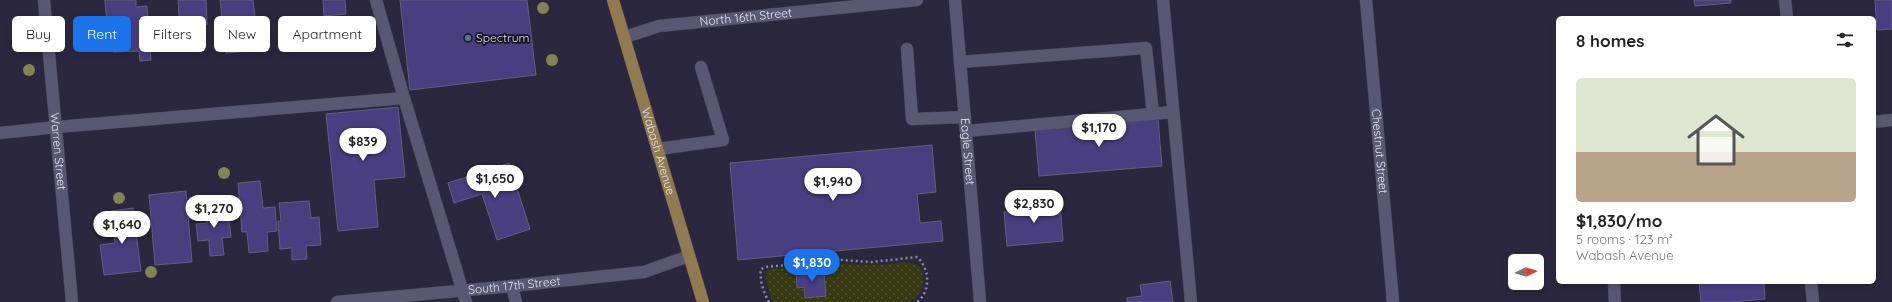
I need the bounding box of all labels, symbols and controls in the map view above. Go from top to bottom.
street label: North 16th Street [699,5,793,29]
chip: Buy [12,16,65,52]
chip: Rent [73,16,131,52]
chip: Filters [139,16,206,52]
chip: New [214,16,270,52]
chip: Apartment [278,16,376,52]
icon: filters [1834,29,1856,51]
place label: Spectrum [476,30,530,45]
text: 8 homes [1576,30,1645,51]
marker: Spectrum [463,33,473,43]
icon: home [1680,104,1752,176]
street label: Wabash Avenue [639,106,679,197]
street label: Chestnut Street [1369,108,1391,194]
street label: Warren Street [47,112,70,191]
pin: $1,170 [1066,114,1132,148]
street label: Eagle Street [958,117,978,186]
text: $1,170 [1081,119,1117,135]
pin: $839 [339,128,387,162]
text: $839 [348,133,378,149]
pin: $1,650 [462,165,528,199]
pin: $1,940 [800,168,866,202]
text: $1,650 [475,170,515,186]
text: $1,940 [813,173,853,189]
pin: $2,830 [1001,190,1067,224]
pin: $1,270 [181,195,247,229]
text: $2,830 [1014,195,1054,211]
text: $1,270 [195,200,233,216]
text: $1,830/mo [1576,210,1662,231]
pin: $1,640 [89,211,155,245]
text: $1,640 [102,216,142,232]
text: 5 rooms · 123 m² [1576,231,1673,247]
text: Wabash Avenue [1576,247,1674,263]
pin: $1,830 [779,249,845,283]
text: $1,830 [793,254,831,270]
north arrow [1508,254,1544,290]
map controls [1508,254,1544,290]
street label: South 17th Street [467,273,561,297]

